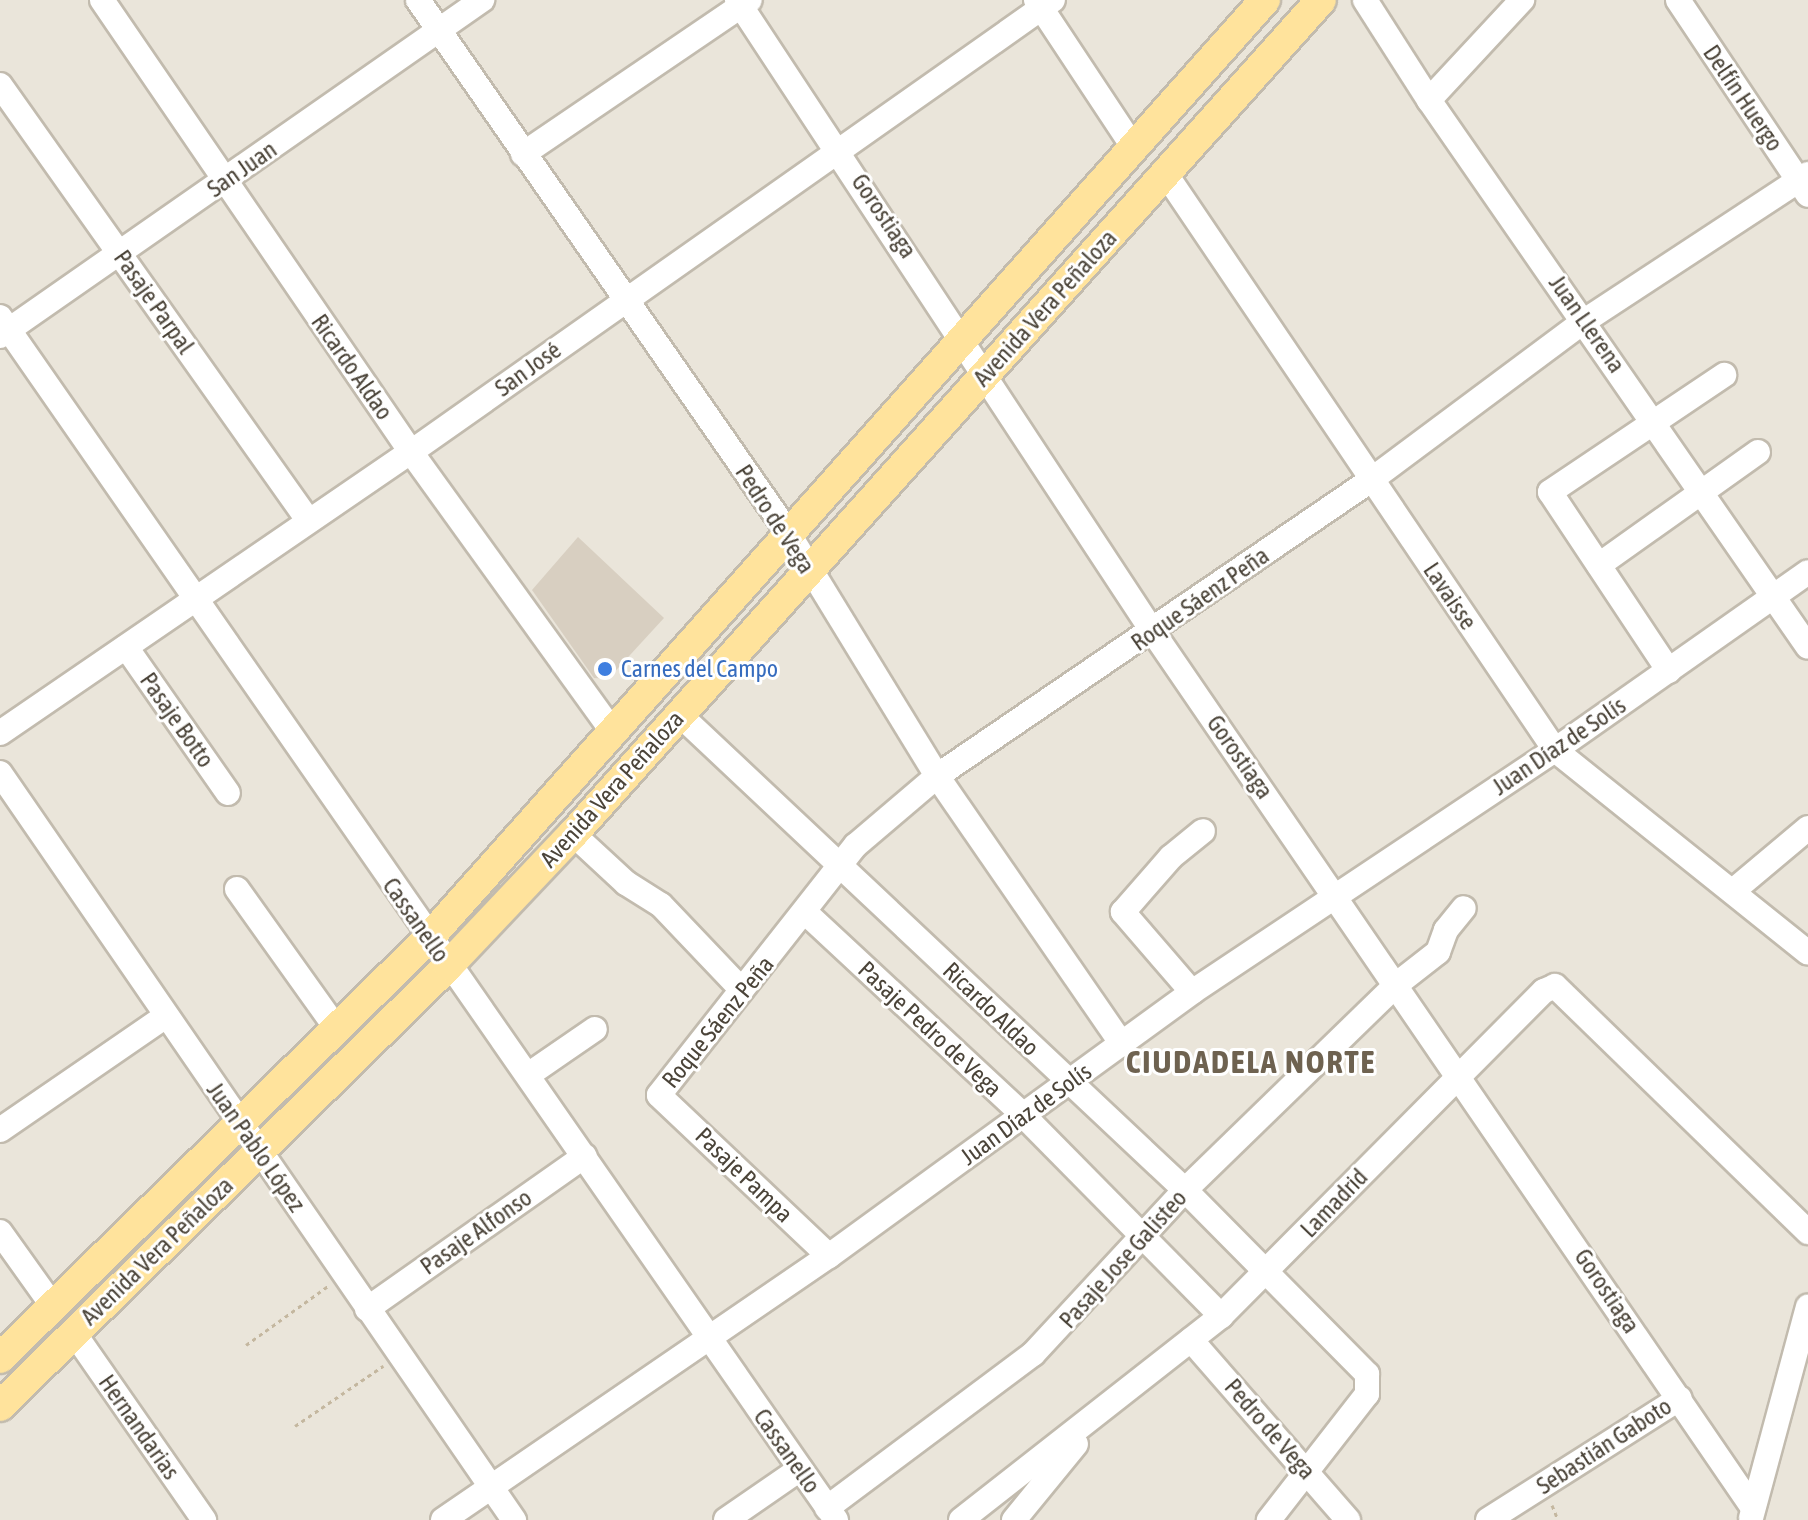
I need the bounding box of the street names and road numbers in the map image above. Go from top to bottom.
street label: Delfín Huergo [1697,40,1789,156]
street label: San Juan [202,135,282,203]
street label: Gorostiaga [845,168,923,264]
street label: Avenida Vera Peñaloza [967,224,1123,392]
street label: Pasaje Parpal [108,245,200,359]
street label: Juan Llerena [1543,270,1631,378]
street label: Ricardo Aldao [305,309,399,425]
street label: San José [489,335,567,403]
street label: Pedro de Vega [729,459,821,579]
street label: Roque Sáenz Peña [1126,541,1274,657]
street label: Lavaisse [1417,557,1483,635]
street label: Pasaje Botto [134,667,220,773]
street label: Juan Díaz de Solís [1487,691,1631,801]
street label: Avenida Vera Peñaloza [534,705,690,873]
street label: Gorostiaga [1201,710,1279,804]
street label: Cassanello [377,872,455,968]
street label: Roque Sáenz Peña [656,950,780,1094]
street label: Pasaje Pedro de Vega [852,955,1008,1103]
street label: Ricardo Aldao [937,956,1045,1062]
street label: Juan Díaz de Solís [955,1057,1097,1171]
street label: Juan Pablo López [201,1077,311,1217]
street label: Pasaje Pampa [689,1122,799,1228]
street label: Lamadrid [1294,1163,1374,1243]
street label: Avenida Vera Peñaloza [75,1171,239,1331]
street label: Pasaje Alfonso [415,1183,537,1281]
street label: Pasaje Jose Galisteo [1053,1184,1193,1334]
street label: Gorostiaga [1568,1243,1646,1339]
street label: Hernandarias [92,1369,186,1485]
street label: Pedro de Vega [1219,1373,1321,1485]
street label: Sebastián Gaboto [1531,1392,1677,1500]
street label: Cassanello [748,1403,826,1499]

